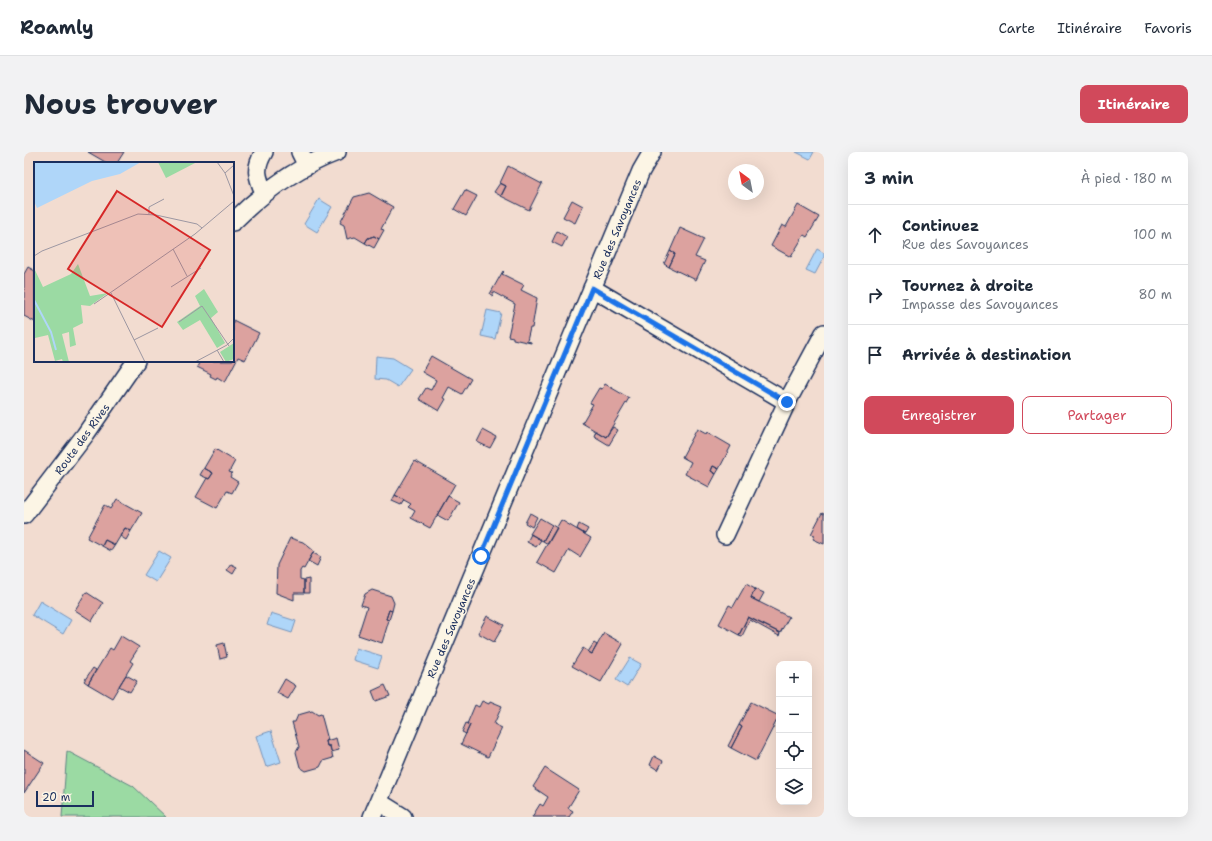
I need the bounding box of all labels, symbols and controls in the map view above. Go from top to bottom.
text: Roamly [20,15,94,40]
text: Carte [998,19,1035,37]
text: Itinéraire [1057,19,1122,37]
text: Favoris [1144,19,1192,37]
text: Nous trouver [24,85,218,123]
button: Itinéraire [1080,85,1188,123]
inset map [34,162,234,362]
north arrow [728,164,764,200]
text: 3 min [864,167,914,189]
text: À pied · 180 m [1081,170,1172,187]
street label: Rue des Savoyances [590,177,645,281]
text: Continuez [902,216,979,236]
icon: ahead [864,224,886,246]
text: 100 m [1133,226,1172,243]
text: Rue des Savoyances [902,236,1029,253]
text: Tournez à droite [902,276,1034,296]
icon: right [864,284,886,306]
text: 80 m [1138,286,1172,303]
text: Impasse des Savoyances [902,296,1058,313]
icon: arrive [864,344,886,366]
text: Arrivée à destination [902,345,1071,365]
route end [778,393,796,411]
button: Enregistrer [864,396,1014,434]
button: Partager [1022,396,1172,434]
street label: Route des Rives [51,401,113,478]
route start [472,547,490,565]
street label: Rue des Savoyances [424,576,479,680]
map controls [776,661,812,805]
button: + [776,661,812,697]
button: − [776,697,812,733]
button: locate [776,733,812,769]
button: layers [776,769,812,805]
scale bar [36,789,94,808]
text: 20 m [42,790,70,805]

